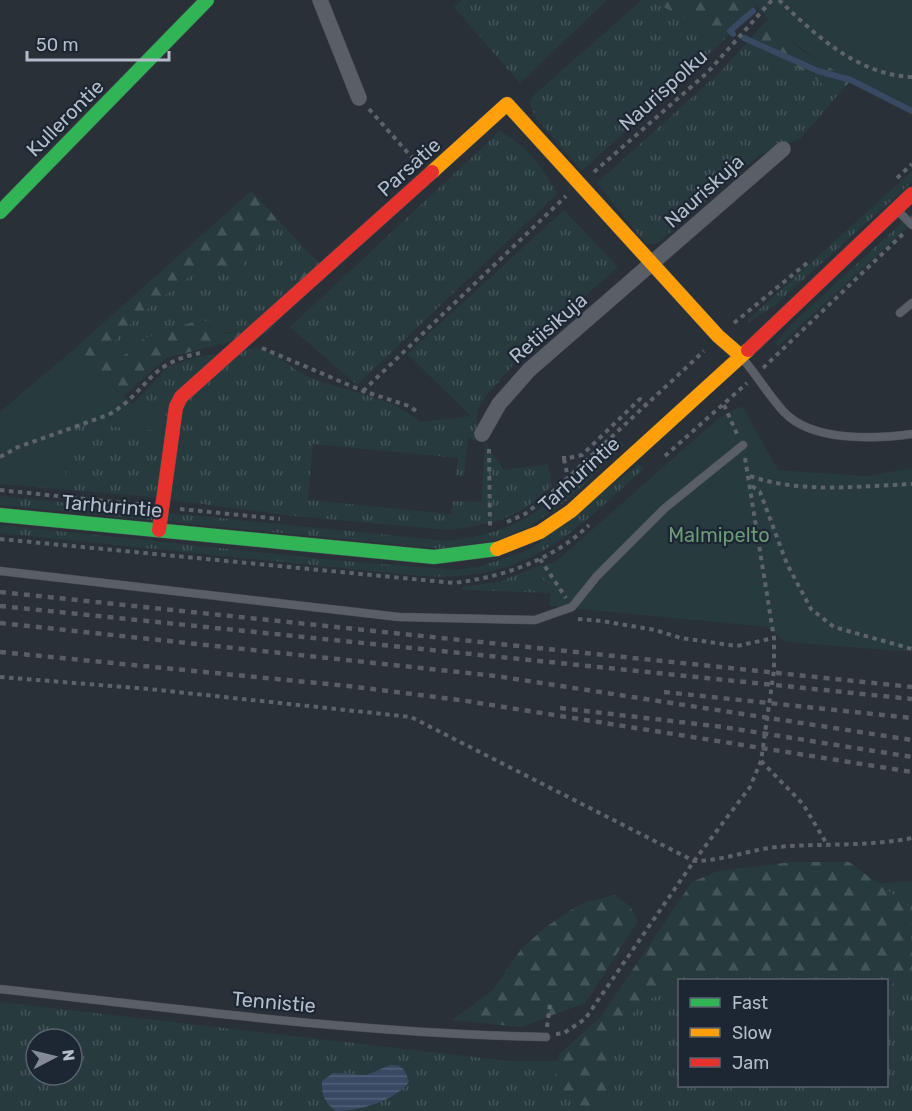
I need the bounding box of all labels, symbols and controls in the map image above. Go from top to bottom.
scale bar [27,24,170,62]
text: 50 m [36,34,79,56]
street label: Naurispolku [614,44,712,136]
street label: Kullerontie [21,74,109,162]
street label: Parsatie [373,133,445,201]
street label: Nauriskuja [659,149,749,233]
street label: Retiisikuja [504,288,592,368]
street label: Tarhurintie [533,431,625,517]
street label: Tarhurintie [61,490,163,522]
park label: Malmipelto [668,523,770,547]
legend [678,979,888,1087]
street label: Tennistie [231,986,317,1018]
text: Fast [732,992,768,1014]
text: Slow [732,1022,772,1044]
north arrow [24,1027,84,1087]
text: N [58,1048,79,1062]
text: Jam [732,1052,769,1074]

